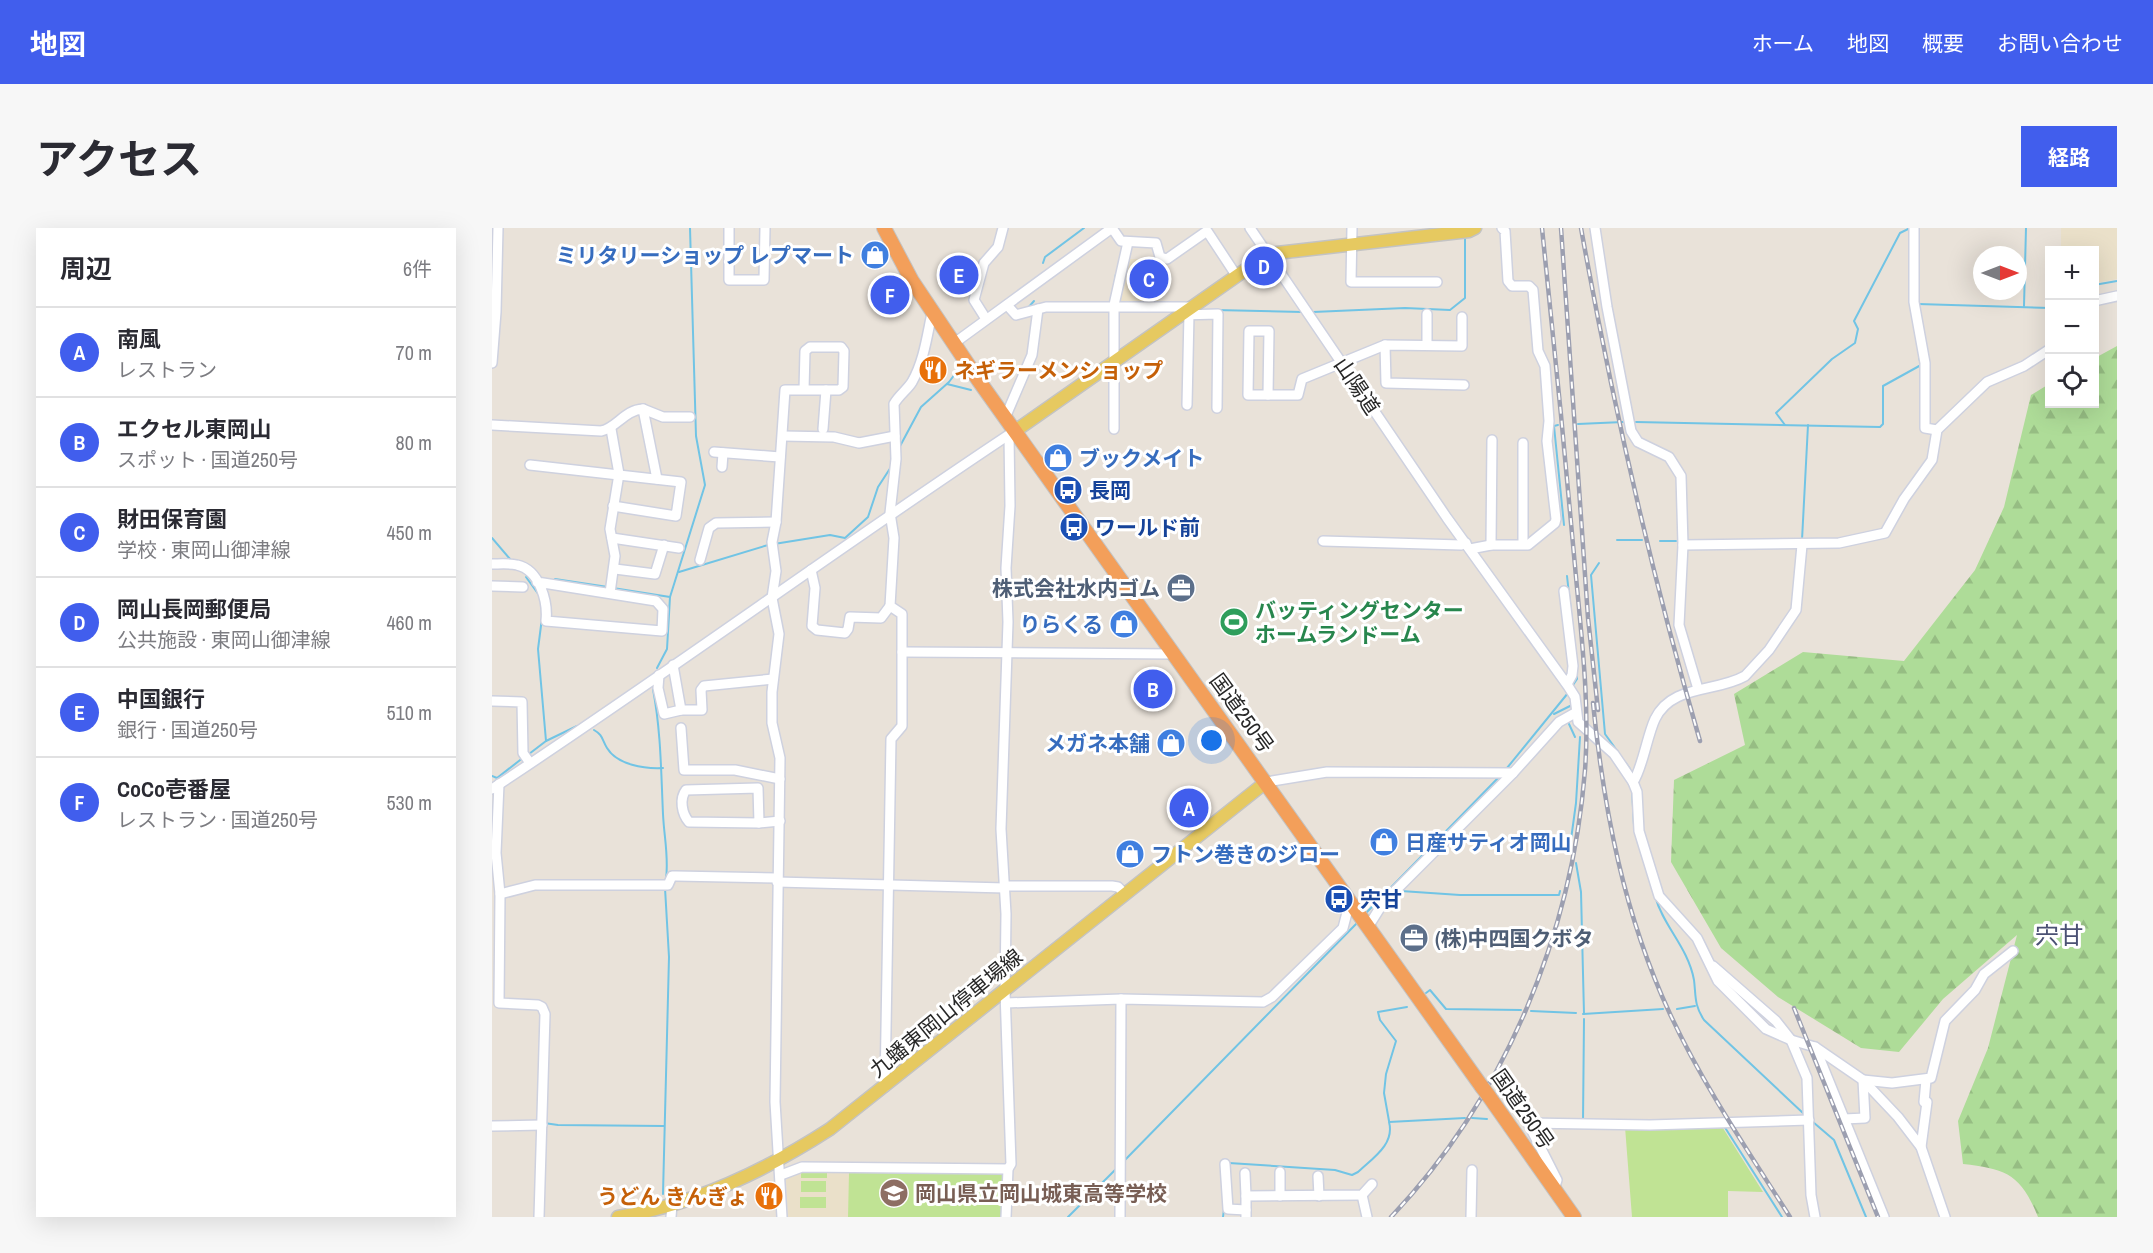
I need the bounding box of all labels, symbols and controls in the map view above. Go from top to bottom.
text: 地図 [30,25,86,63]
text: ホーム [1752,29,1814,58]
text: 地図 [1847,29,1889,58]
text: 概要 [1922,29,1964,58]
text: お問い合わせ [1997,29,2123,58]
button: 経路 [2021,126,2117,187]
text: アクセス [36,131,202,187]
shop icon: ミリタリーショップ レプマート [859,239,891,271]
place label: ミリタリーショップ レプマート [556,241,854,270]
pin: D [1244,243,1284,288]
north arrow [1973,246,2027,300]
map controls [2045,246,2099,408]
button: + [2045,246,2099,300]
text: 周辺 [60,251,112,286]
pin: E [940,252,978,298]
text: 6件 [403,255,432,282]
pin: C [1130,256,1168,302]
pin: F [870,272,910,318]
button: − [2045,300,2099,354]
text: 南風 [117,324,161,354]
text: A [74,339,85,366]
text: 70 m [396,339,432,366]
street label: 山陽道 [1327,352,1387,420]
restaurant icon: ネギラーメンショップ [917,354,949,386]
button: locate [2045,354,2099,408]
text: レストラン [117,356,217,383]
place label: ネギラーメンショップ [954,356,1163,385]
text: エクセル東岡山 [117,414,271,444]
text: B [74,429,85,456]
text: 80 m [396,429,432,456]
shop icon: ブックメイト [1042,442,1074,474]
place label: ブックメイト [1079,444,1204,473]
text: スポット · 国道250号 [117,446,298,473]
bus stop icon: 長岡 [1052,474,1084,506]
place label: 長岡 [1089,476,1131,505]
text: 財田保育園 [117,504,227,534]
bus stop icon: ワールド前 [1058,511,1090,543]
place label: ワールド前 [1095,513,1200,542]
text: C [74,519,85,546]
text: 450 m [386,519,432,546]
text: 学校 · 東岡山御津線 [117,536,291,563]
office icon: 株式会社水内ゴム [1165,572,1197,604]
place label: 株式会社水内ゴム [992,574,1160,603]
text: 岡山長岡郵便局 [117,594,271,624]
place label: バッティングセンター ホームランドーム [1255,596,1464,649]
sports icon: バッティングセンター ホームランドーム [1218,606,1250,638]
shop icon: りらくる [1108,608,1140,640]
text: D [74,609,85,636]
text: 460 m [386,609,432,636]
place label: りらくる [1019,610,1103,639]
text: 公共施設 · 東岡山御津線 [117,626,331,653]
pin: B [1134,666,1172,712]
street label: 国道250号 [1203,667,1281,759]
text: 中国銀行 [117,684,205,714]
text: E [74,699,85,726]
text: 510 m [386,699,432,726]
text: 銀行 · 国道250号 [117,716,258,743]
your location [1197,726,1226,755]
shop icon: メガネ本舗 [1155,727,1187,759]
place label: メガネ本舗 [1045,729,1150,758]
text: CoCo壱番屋 [117,774,231,804]
pin: A [1170,786,1208,830]
text: F [74,789,85,816]
text: 530 m [386,789,432,816]
text: レストラン · 国道250号 [117,806,318,833]
shop icon: 日産サティオ岡山 [1368,826,1400,858]
place label: 日産サティオ岡山 [1405,828,1572,857]
shop icon: フトン巻きのジロー [1114,838,1146,870]
place label: フトン巻きのジロー [1151,840,1340,869]
bus stop icon: 宍甘 [1323,883,1355,915]
place label: 宍甘 [1360,885,1402,914]
district label: 宍甘 [2035,919,2083,951]
office icon: (株)中四国クボタ [1398,922,1430,954]
place label: (株)中四国クボタ [1435,924,1593,953]
street label: 九蟠東岡山停車場線 [863,942,1029,1084]
street label: 国道250号 [1485,1063,1561,1155]
school or university icon: 岡山県立岡山城東高等学校 [878,1177,910,1209]
place label: 岡山県立岡山城東高等学校 [915,1179,1167,1208]
restaurant icon: うどん きんぎょ [753,1180,785,1212]
place label: うどん きんぎょ [597,1182,748,1211]

